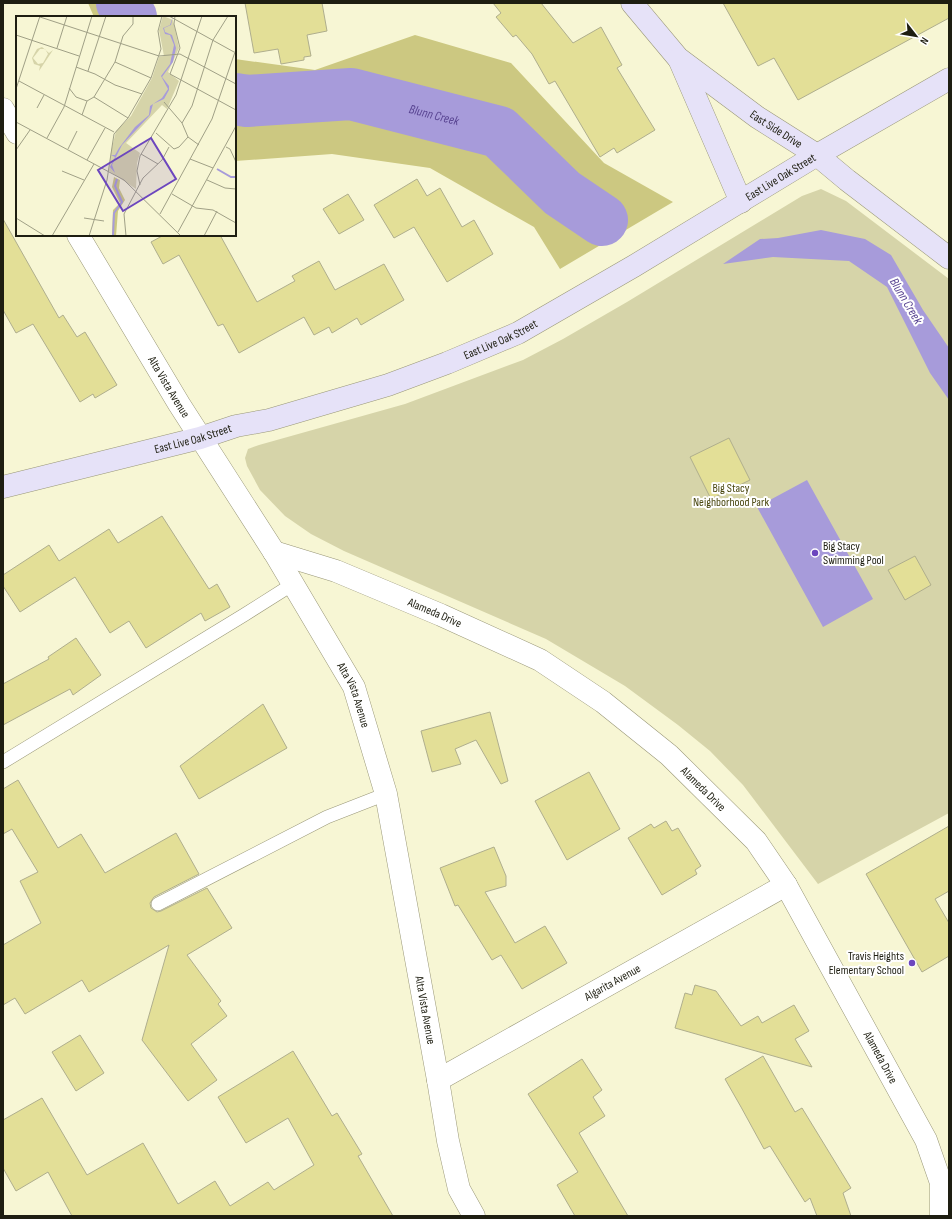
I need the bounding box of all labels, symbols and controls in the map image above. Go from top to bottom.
inset map [16,16,236,236]
north arrow [896,16,936,56]
text: N [917,35,931,47]
water label: Blunn Creek [407,101,462,130]
street label: East Side Drive [747,107,805,151]
street label: East Live Oak Street [743,150,819,204]
water label: Blunn Creek [886,275,927,328]
street label: East Live Oak Street [461,316,540,363]
street label: Alta Vista Avenue [144,353,193,421]
street label: East Live Oak Street [153,420,234,457]
park label: Big Stacy Neighborhood Park [693,481,769,510]
place label: Big Stacy Swimming Pool [823,539,884,568]
marker: Big Stacy Swimming Pool [810,548,820,558]
street label: Alameda Drive [405,594,464,631]
street label: Alta Vista Avenue [333,659,373,729]
street label: Alameda Drive [677,763,729,814]
place label: Travis Heights Elementary School [829,949,904,978]
marker: Travis Heights Elementary School [907,958,917,968]
street label: Algarita Avenue [581,960,643,1004]
street label: Alta Vista Avenue [412,974,439,1046]
street label: Alameda Drive [860,1028,901,1086]

